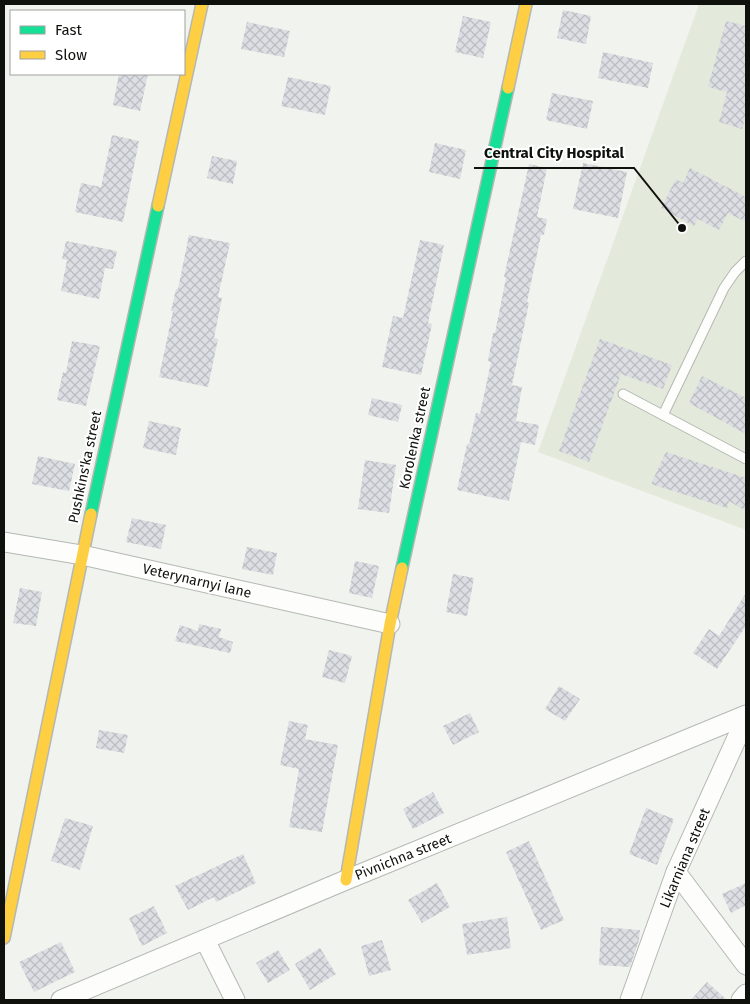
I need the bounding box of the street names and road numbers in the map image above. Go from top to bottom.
street label: Korolenka street [396,384,434,491]
street label: Pushkins'ka street [65,408,105,525]
street label: Veterynarnyi lane [141,560,253,602]
street label: Likarniana street [656,805,714,911]
street label: Pivnichna street [352,830,455,884]

